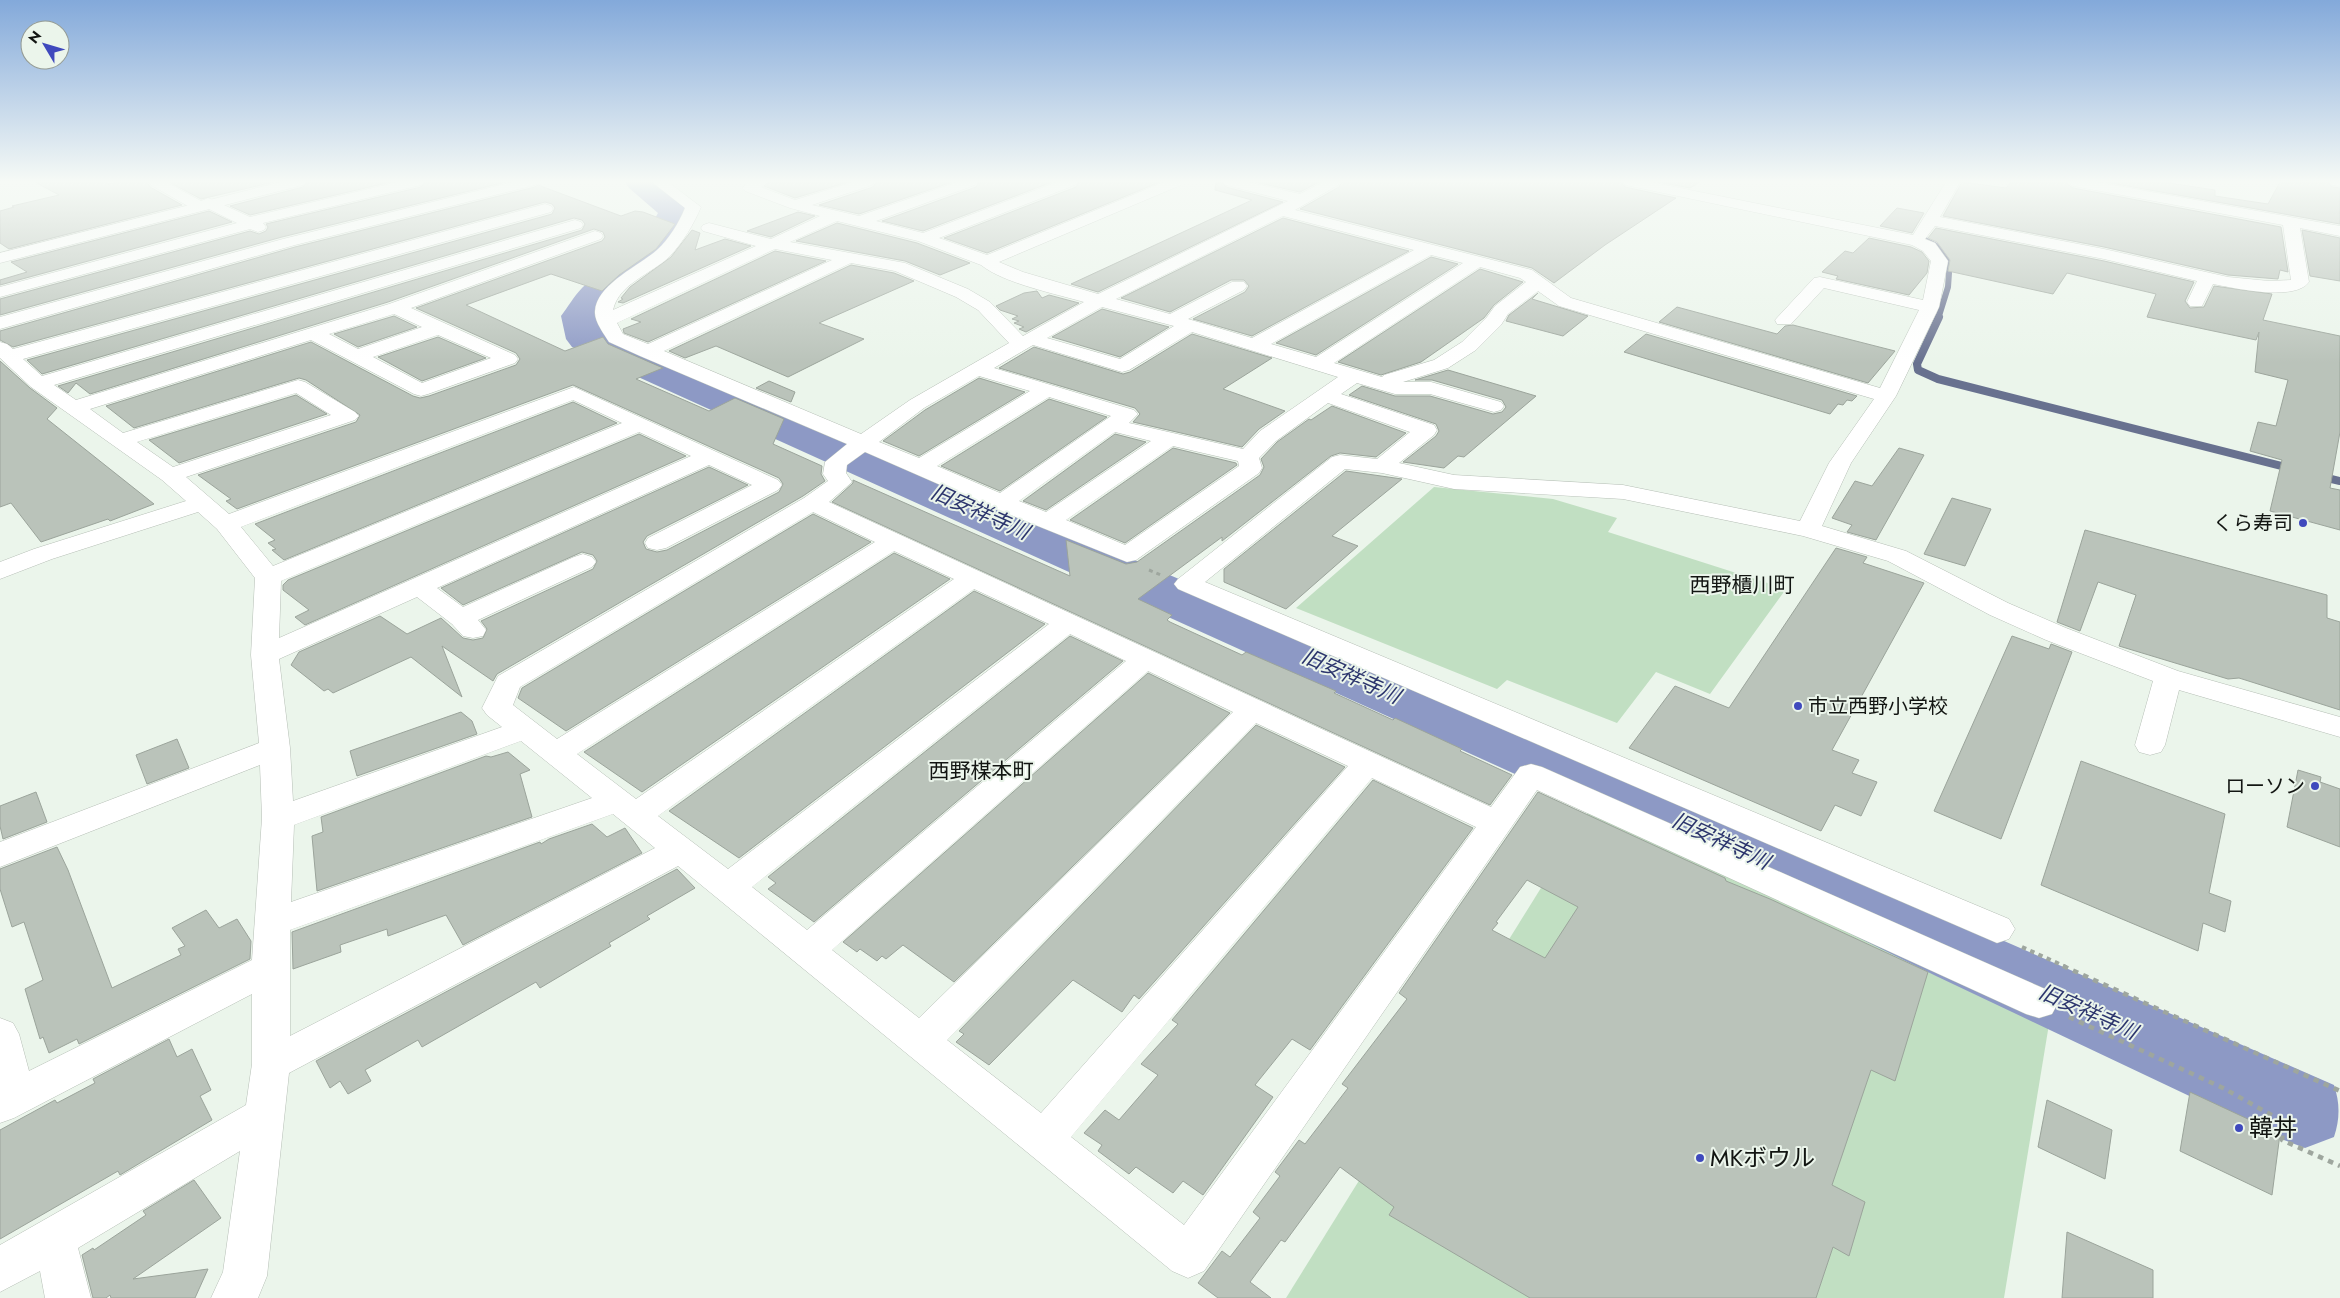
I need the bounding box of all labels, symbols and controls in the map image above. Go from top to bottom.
north arrow [20,20,70,70]
text: N [23,26,46,48]
water label: 旧安祥寺川 [926,477,1036,548]
place label: くら寿司 [2213,509,2293,538]
marker: くら寿司 [2297,517,2309,529]
district label: 西野櫃川町 [1690,570,1795,600]
water label: 旧安祥寺川 [1297,641,1407,712]
place label: 市立西野小学校 [1808,692,1948,721]
marker: 市立西野小学校 [1792,700,1804,712]
district label: 西野楳本町 [929,756,1034,786]
place label: ローソン [2225,772,2305,801]
marker: ローソン [2309,780,2321,792]
water label: 旧安祥寺川 [1667,805,1777,878]
water label: 旧安祥寺川 [2034,977,2144,1048]
place label: 韓丼 [2249,1110,2297,1145]
marker: 韓丼 [2233,1122,2245,1134]
place label: MKボウル [1710,1140,1815,1175]
marker: MKボウル [1694,1152,1706,1164]

